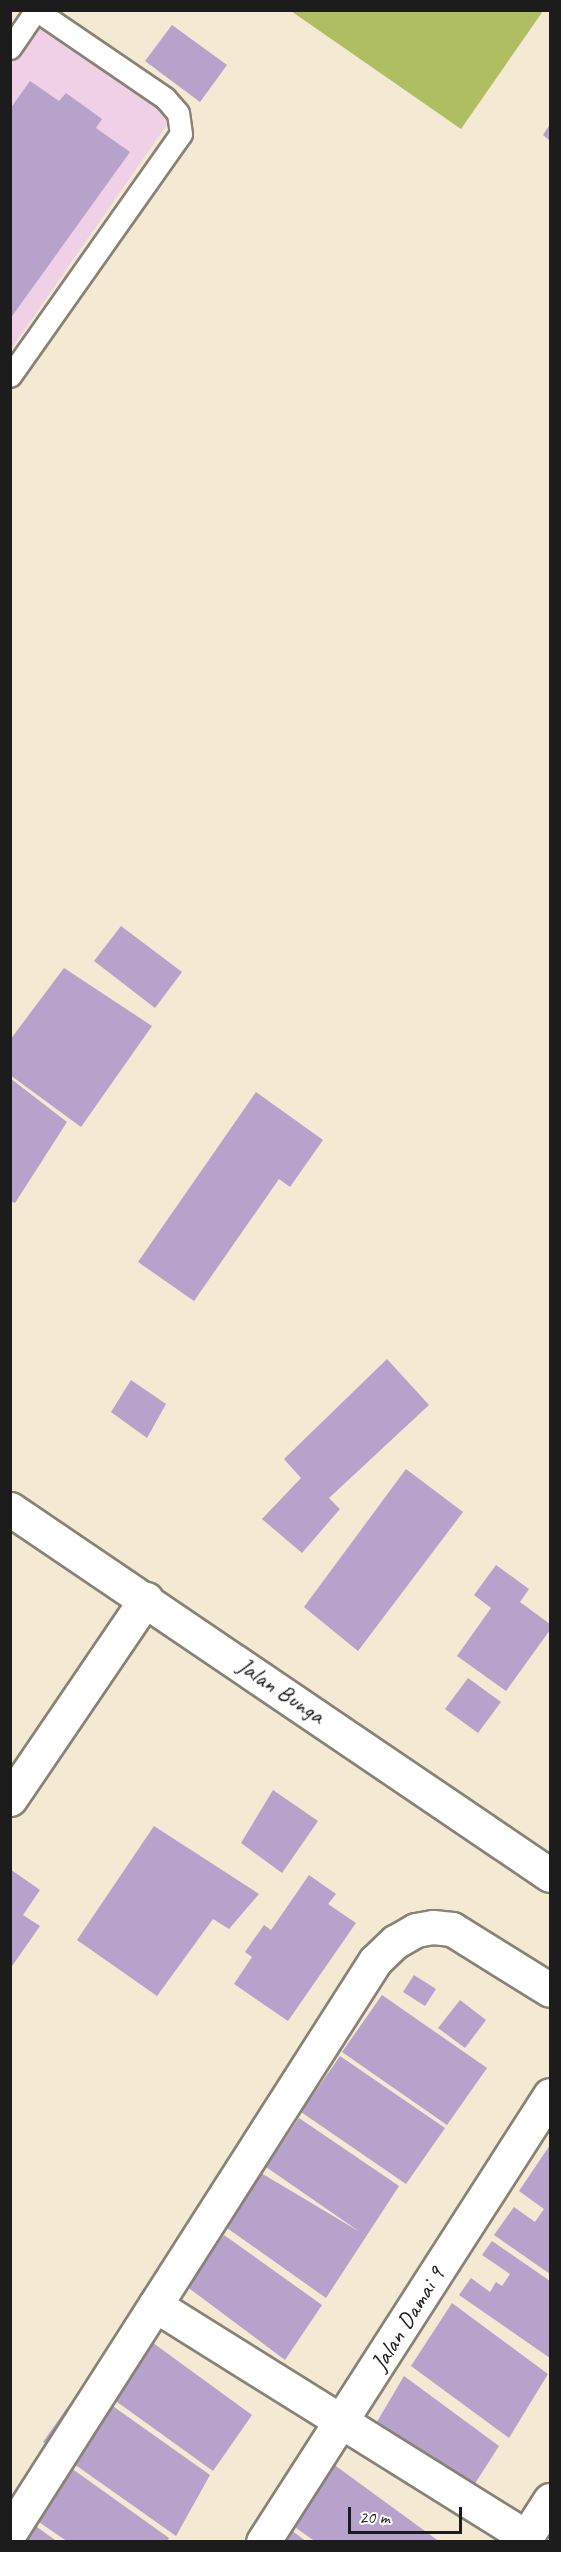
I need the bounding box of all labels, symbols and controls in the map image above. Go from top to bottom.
street label: Jalan Bunga [232,1652,330,1730]
street label: Jalan Damai 9 [365,2262,451,2376]
scale bar [351,2495,465,2533]
text: 20 m [359,2506,390,2528]

